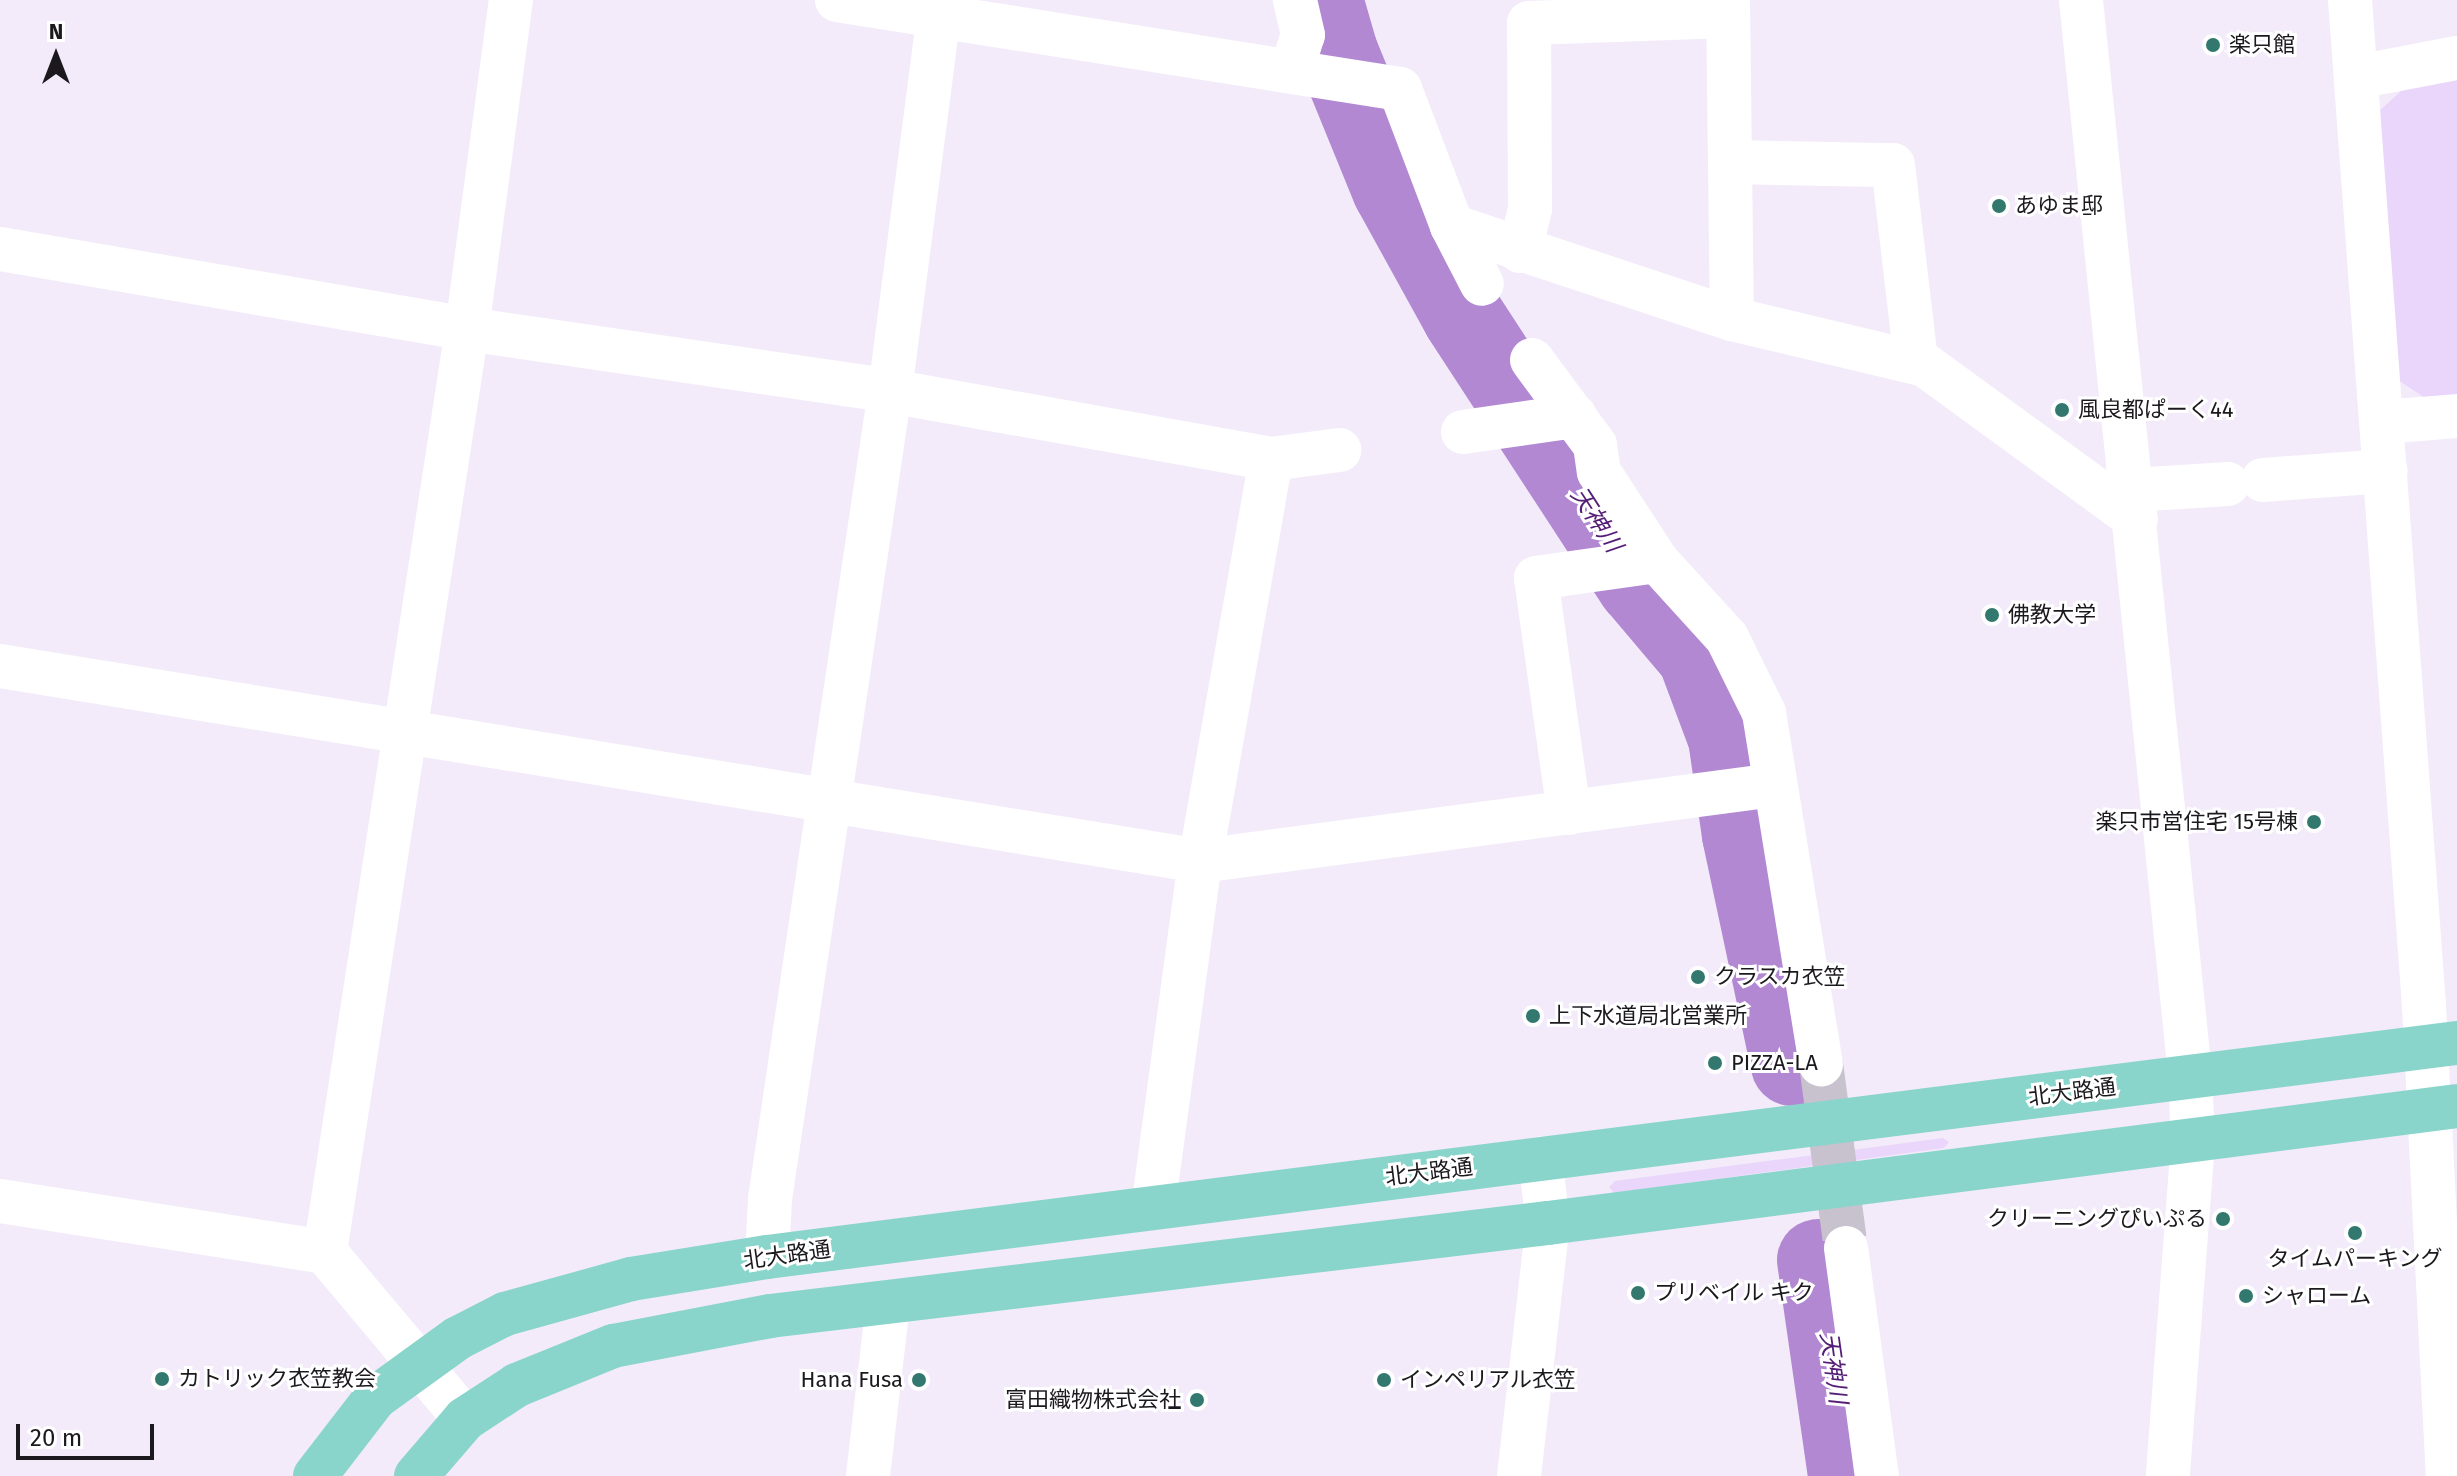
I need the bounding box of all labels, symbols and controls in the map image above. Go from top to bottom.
north arrow [16,16,96,96]
text: N [49,18,63,45]
place label: 楽只館 [2229,32,2295,58]
marker: 楽只館 [2204,36,2222,54]
place label: あゆま邸 [2015,193,2103,219]
marker: あゆま邸 [1990,197,2008,215]
place label: 風良都ぱーく44 [2078,397,2233,423]
marker: 風良都ぱーく44 [2053,401,2071,419]
water label: 天神川 [1564,482,1628,558]
place label: 佛教大学 [2008,602,2096,628]
marker: 佛教大学 [1983,606,2001,624]
place label: 楽只市営住宅 15号棟 [2096,809,2298,835]
marker: 楽只市営住宅 15号棟 [2305,813,2323,831]
place label: クラスカ衣笠 [1714,964,1846,990]
marker: クラスカ衣笠 [1689,968,1707,986]
place label: 上下水道局北営業所 [1549,1003,1747,1029]
marker: 上下水道局北営業所 [1524,1007,1542,1025]
place label: PIZZA-LA [1731,1050,1818,1076]
marker: PIZZA-LA [1706,1054,1724,1072]
street label: 北大路通 [2027,1074,2117,1110]
street label: 北大路通 [1384,1154,1474,1190]
place label: クリーニングぴいぷる [1987,1206,2207,1232]
marker: クリーニングぴいぷる [2214,1210,2232,1228]
marker: タイムパーキング [2346,1224,2364,1242]
street label: 北大路通 [742,1236,832,1274]
place label: タイムパーキング [2267,1246,2443,1272]
place label: プリベイル キク [1654,1280,1814,1306]
place label: シャローム [2262,1283,2372,1309]
marker: プリベイル キク [1629,1284,1647,1302]
marker: シャローム [2237,1287,2255,1305]
water label: 天神川 [1814,1330,1852,1406]
place label: カトリック衣笠教会 [178,1366,376,1392]
place label: Hana Fusa [801,1367,903,1393]
place label: インペリアル衣笠 [1400,1367,1576,1393]
marker: カトリック衣笠教会 [153,1370,171,1388]
marker: Hana Fusa [910,1371,928,1389]
marker: インペリアル衣笠 [1375,1371,1393,1389]
place label: 富田織物株式会社 [1005,1387,1181,1413]
marker: 富田織物株式会社 [1188,1391,1206,1409]
scale bar [20,1408,158,1458]
text: 20 m [30,1424,82,1452]

